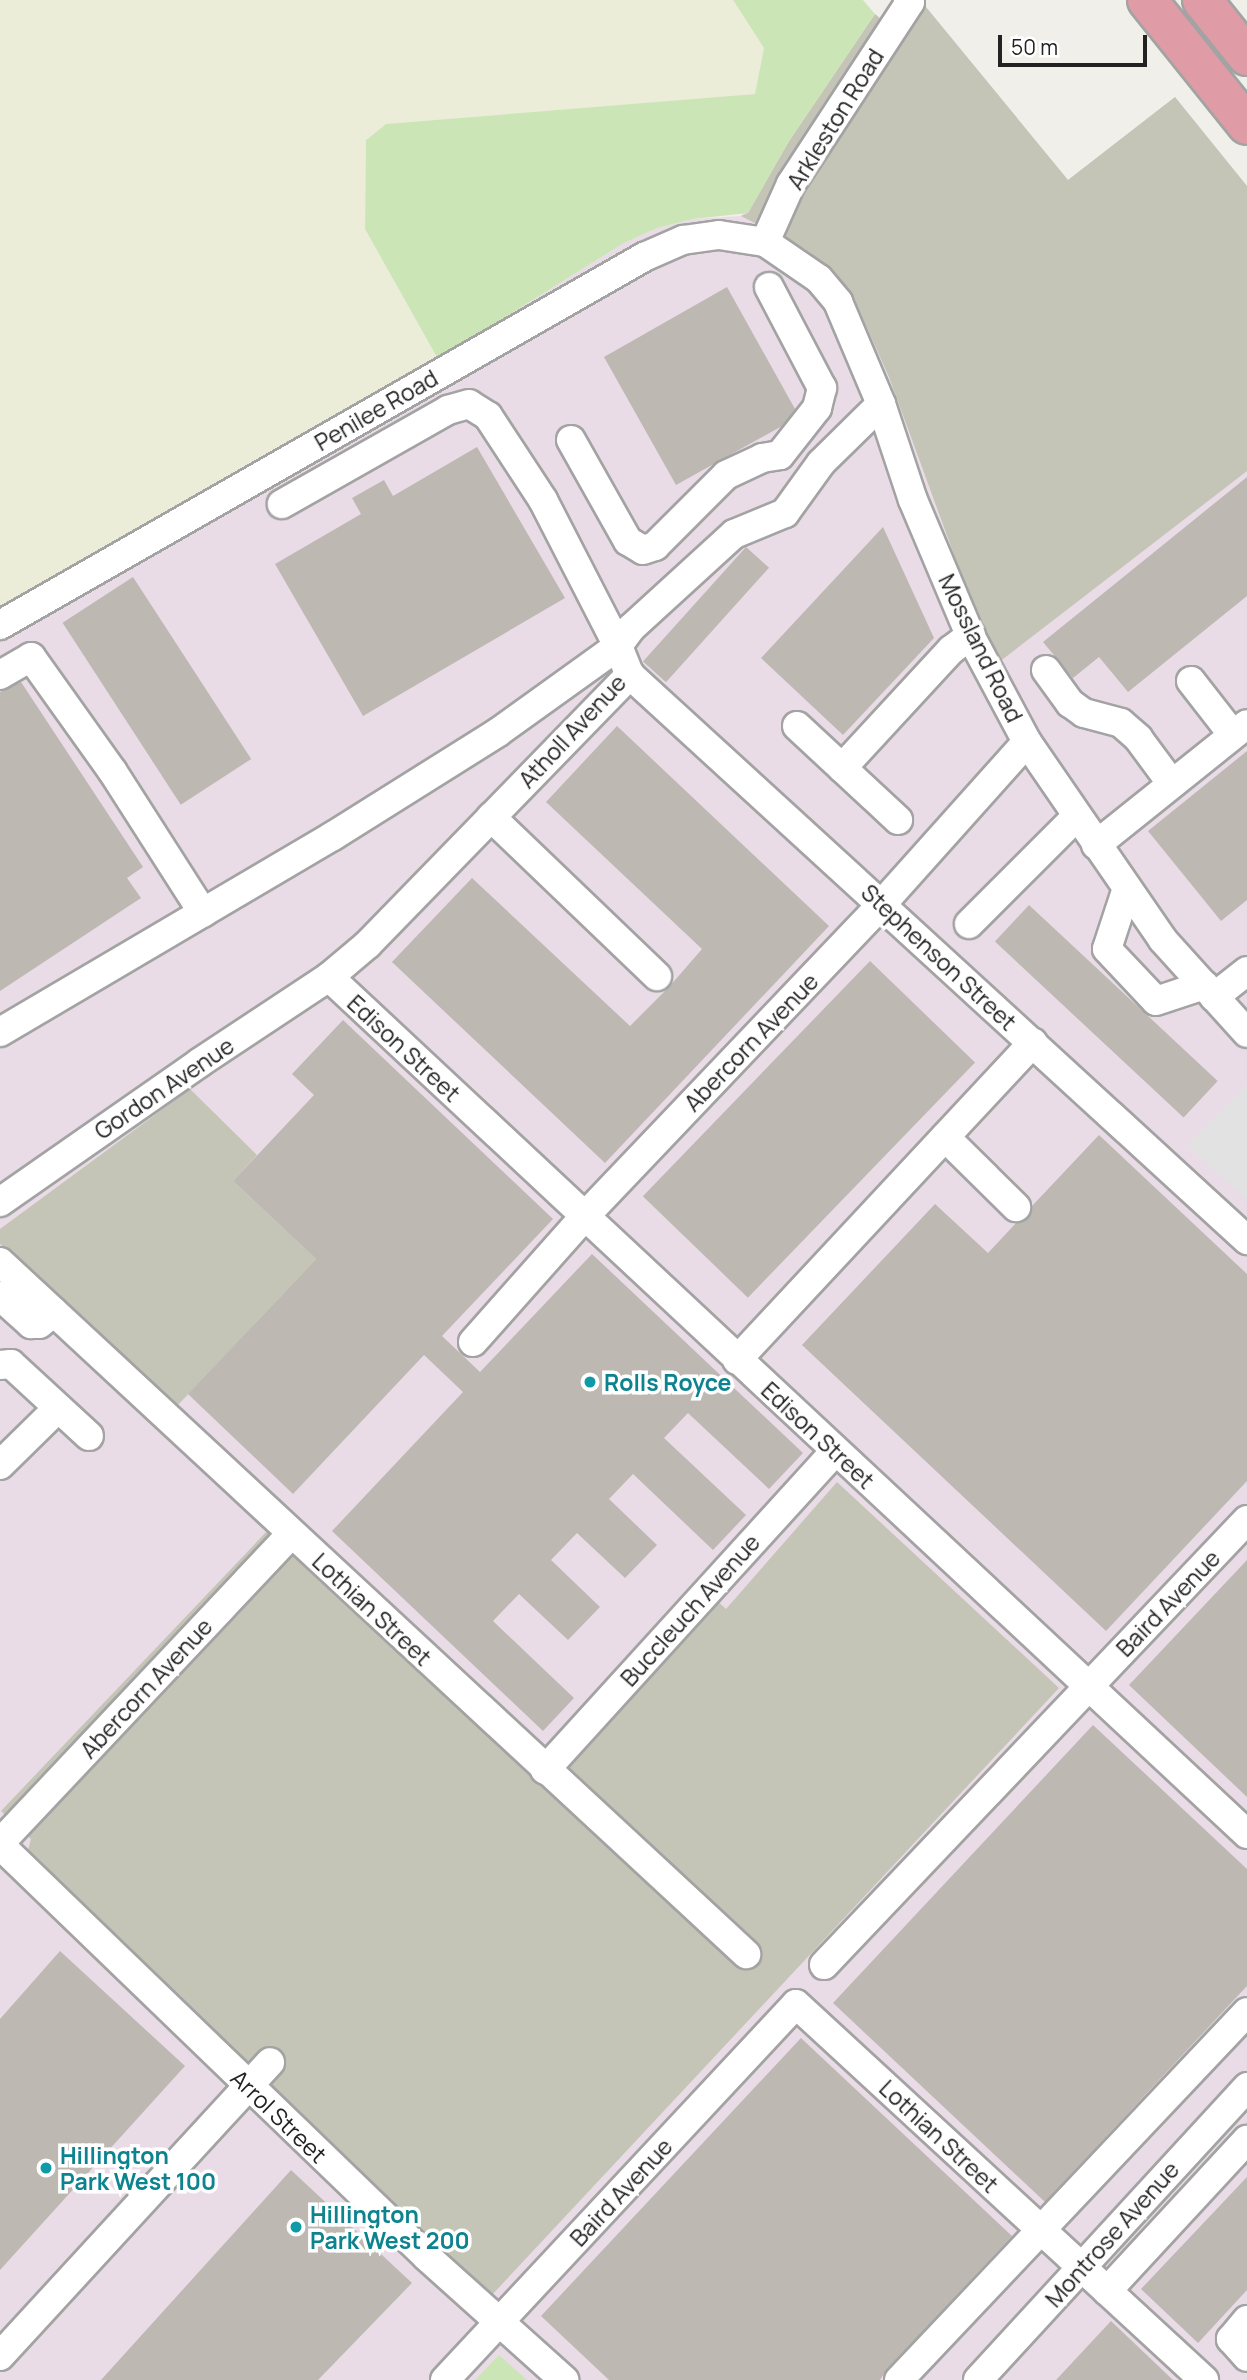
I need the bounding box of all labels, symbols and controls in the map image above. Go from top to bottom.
scale bar [1002,21,1151,65]
text: 50 m [1011,33,1058,61]
street label: Arkleston Road [781,44,889,194]
street label: Penilee Road [310,364,442,456]
street label: Mossland Road [933,569,1029,727]
street label: Atholl Avenue [513,669,631,793]
street label: Stephenson Street [856,878,1022,1036]
street label: Abercorn Avenue [678,967,824,1117]
street label: Edison Street [342,989,466,1107]
street label: Gordon Avenue [89,1031,239,1145]
place label: Rolls Royce [604,1368,731,1396]
marker: Rolls Royce [582,1374,598,1390]
street label: Edison Street [756,1376,880,1494]
street label: Buccleuch Avenue [615,1528,765,1692]
street label: Baird Avenue [1110,1544,1226,1662]
street label: Lothian Street [307,1547,437,1671]
street label: Abercorn Avenue [74,1612,218,1764]
street label: Arrol Street [226,2064,332,2168]
street label: Lothian Street [874,2074,1004,2198]
street label: Baird Avenue [564,2132,678,2252]
place label: Hillington Park West 100 [60,2141,216,2195]
street label: Montrose Avenue [1039,2156,1185,2312]
marker: Hillington Park West 100 [38,2160,54,2176]
place label: Hillington Park West 200 [310,2200,470,2254]
marker: Hillington Park West 200 [288,2219,304,2235]

